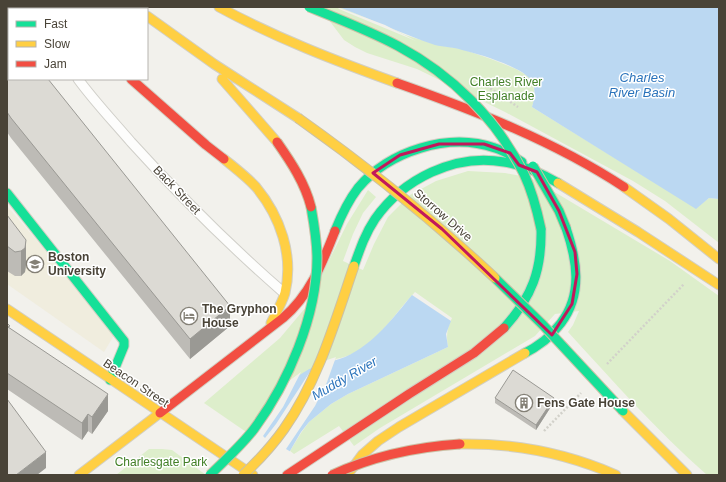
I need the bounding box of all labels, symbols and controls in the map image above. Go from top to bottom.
legend [8,8,148,80]
text: Fast [44,17,68,31]
text: Slow [44,37,70,51]
text: Jam [44,57,67,71]
water label: Charles River Basin [609,70,675,100]
park label: Charles River Esplanade [470,75,542,103]
street label: Back Street [150,163,204,218]
street label: Storrow Drive [411,186,475,244]
place label: Boston University [48,250,106,278]
school or university icon: Boston University [25,254,45,274]
place label: The Gryphon House [202,302,277,330]
hotel icon: The Gryphon House [179,306,199,326]
water label: Muddy River [309,353,380,403]
street label: Beacon Street [101,356,172,410]
building icon: Fens Gate House [514,393,534,413]
place label: Fens Gate House [537,396,635,410]
park label: Charlesgate Park [115,455,208,469]

